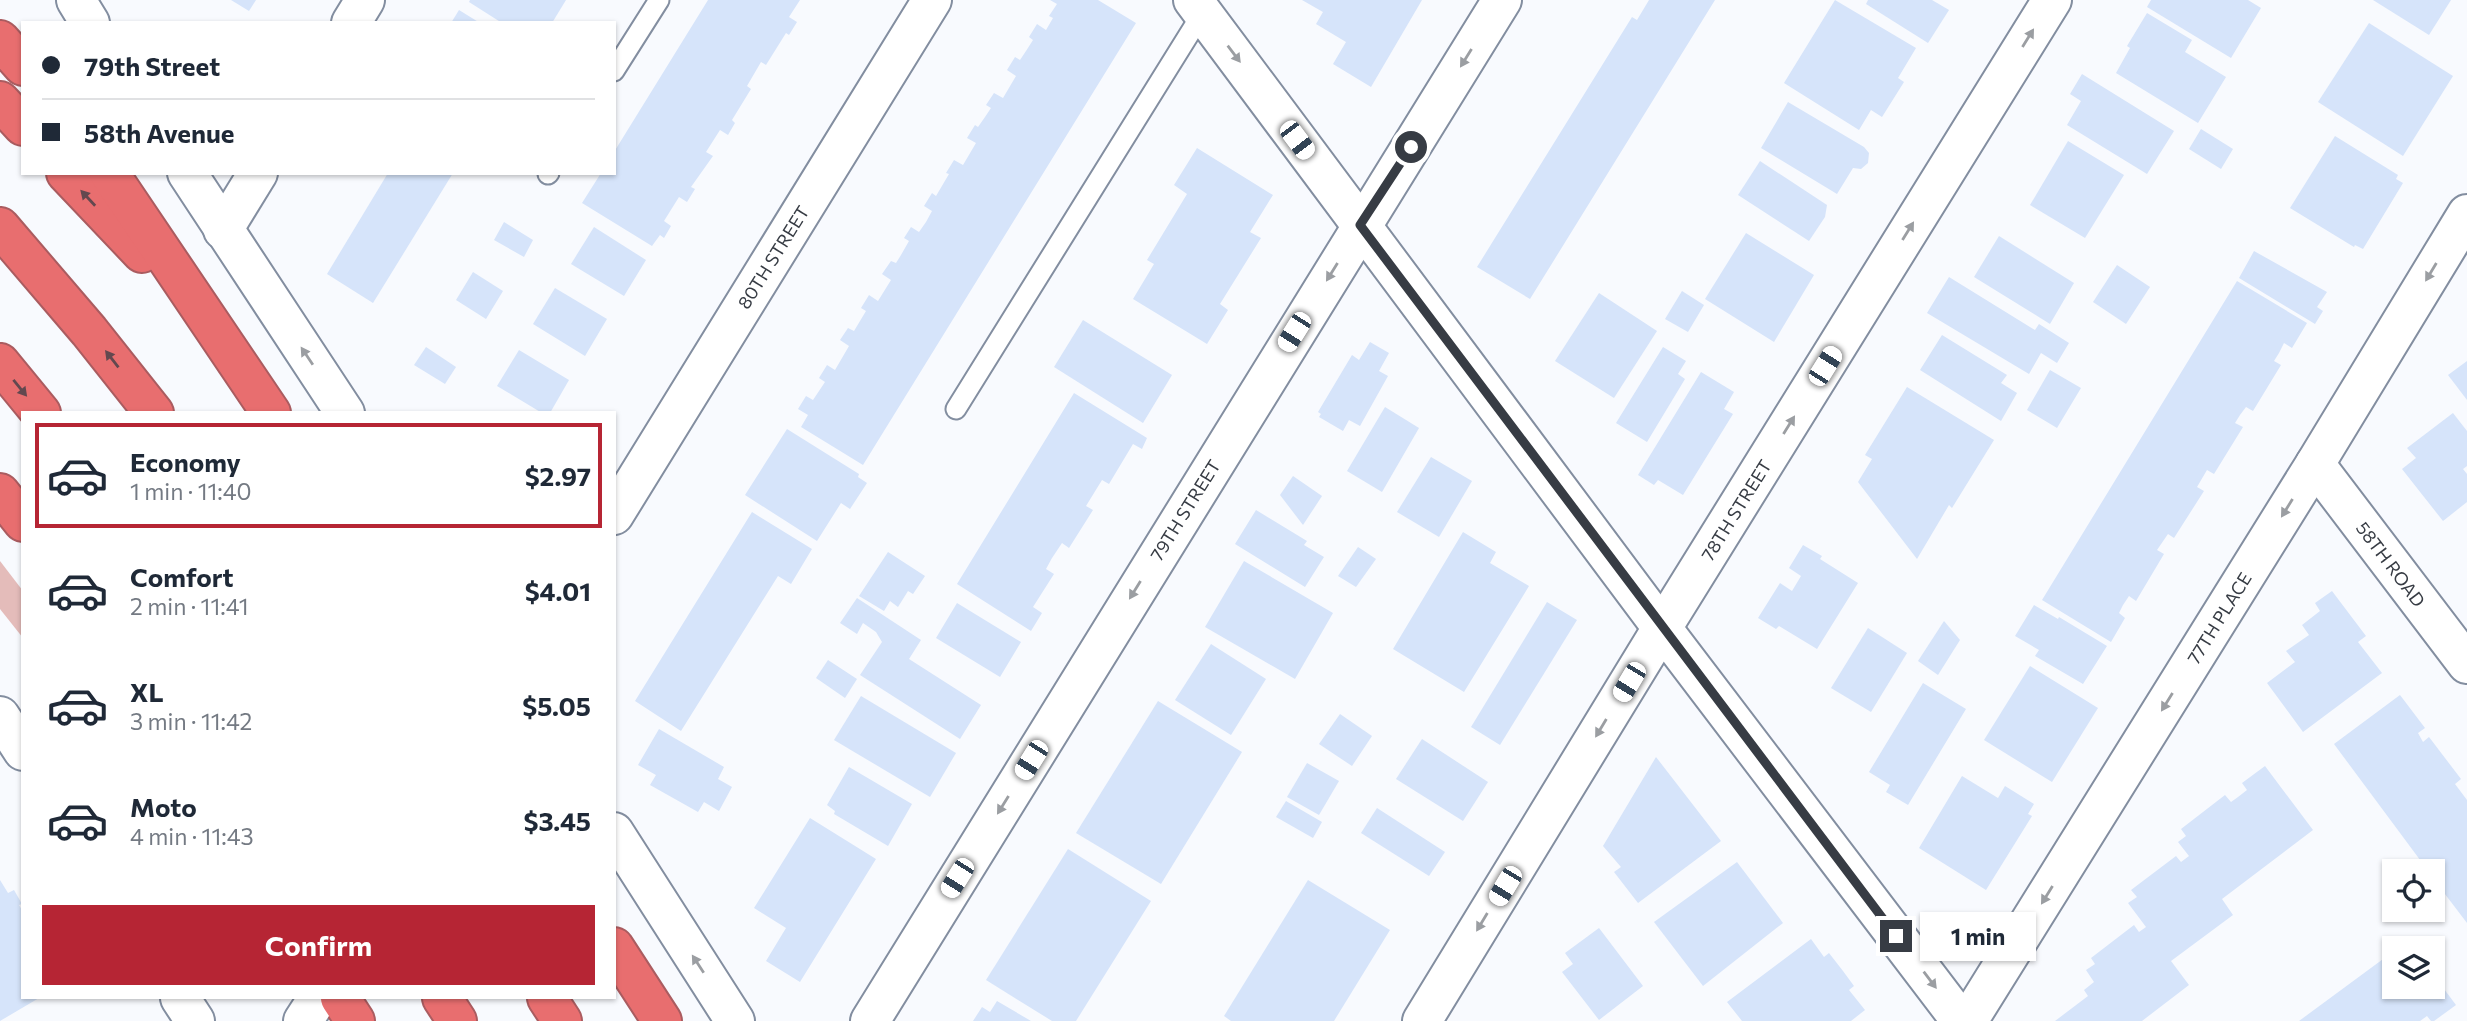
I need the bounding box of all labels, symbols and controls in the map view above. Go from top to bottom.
one-way arrow [2022,28,2035,47]
one-way arrow [1227,45,1241,63]
one-way arrow [1459,48,1472,68]
text: 79th Street [84,50,220,81]
text: 58th Avenue [84,117,234,148]
car [1276,117,1319,163]
route start [1395,131,1427,163]
one-way arrow [81,190,97,207]
street label: 80TH STREET [733,201,813,313]
one-way arrow [1902,222,1915,241]
one-way arrow [1325,262,1338,281]
one-way arrow [2425,263,2438,282]
car [1274,309,1315,355]
car [1805,343,1846,389]
one-way arrow [300,347,314,365]
one-way arrow [104,351,119,369]
one-way arrow [13,379,28,397]
one-way arrow [1782,415,1795,434]
icon: car [46,444,109,507]
text: Economy [130,446,241,477]
street label: 79TH STREET [1145,455,1225,565]
street label: 78TH STREET [1696,455,1776,565]
text: $2.97 [525,460,591,491]
text: 1 min · 11:40 [130,477,252,505]
one-way arrow [2281,499,2294,518]
street label: 58TH ROAD [2352,517,2430,611]
icon: car [46,559,109,622]
text: Comfort [130,561,233,592]
street label: 77TH PLACE [2182,568,2256,668]
text: $4.01 [525,575,591,606]
one-way arrow [1129,581,1142,600]
text: 2 min · 11:41 [130,592,249,620]
car [1610,659,1649,705]
icon: car [46,674,109,737]
text: XL [130,676,164,707]
text: $5.05 [522,690,591,721]
one-way arrow [2161,692,2174,711]
text: 3 min · 11:42 [130,707,252,735]
one-way arrow [1595,719,1607,738]
car [1011,737,1052,783]
icon: car [46,789,109,852]
text: Moto [130,791,197,822]
one-way arrow [997,795,1009,814]
text: $3.45 [523,805,591,836]
text: 4 min · 11:43 [130,822,254,850]
car [937,855,978,901]
map controls [2382,859,2445,999]
button: locate [2382,859,2445,922]
car [1486,863,1525,909]
one-way arrow [2041,885,2054,905]
button: Confirm [42,905,595,985]
callout: 1 min [1920,912,2036,960]
one-way arrow [1476,913,1489,932]
route end [1880,920,1912,952]
text: 1 min [1951,922,2005,950]
button: layers [2382,936,2445,999]
one-way arrow [692,954,705,973]
one-way arrow [1922,971,1937,989]

